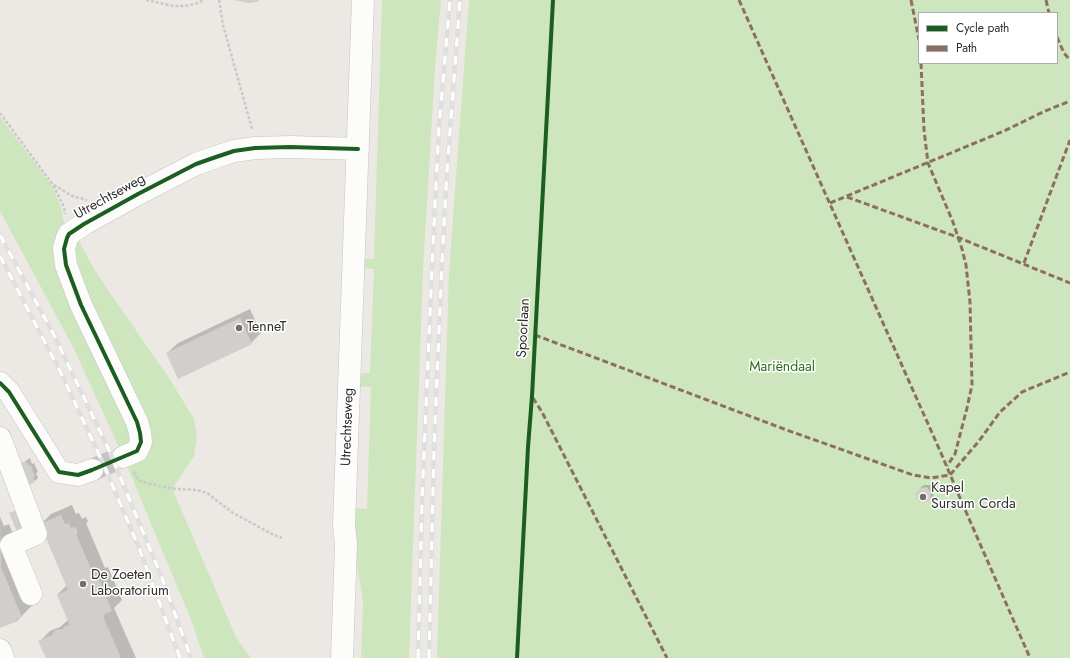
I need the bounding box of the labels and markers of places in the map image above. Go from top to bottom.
place label: TenneT [247,320,286,336]
marker: TenneT [234,323,244,333]
place label: Kapel Sursum Corda [931,481,1016,514]
marker: Kapel Sursum Corda [918,492,928,502]
place label: De Zoeten Laboratorium [91,568,169,600]
marker: De Zoeten Laboratorium [78,579,88,589]

